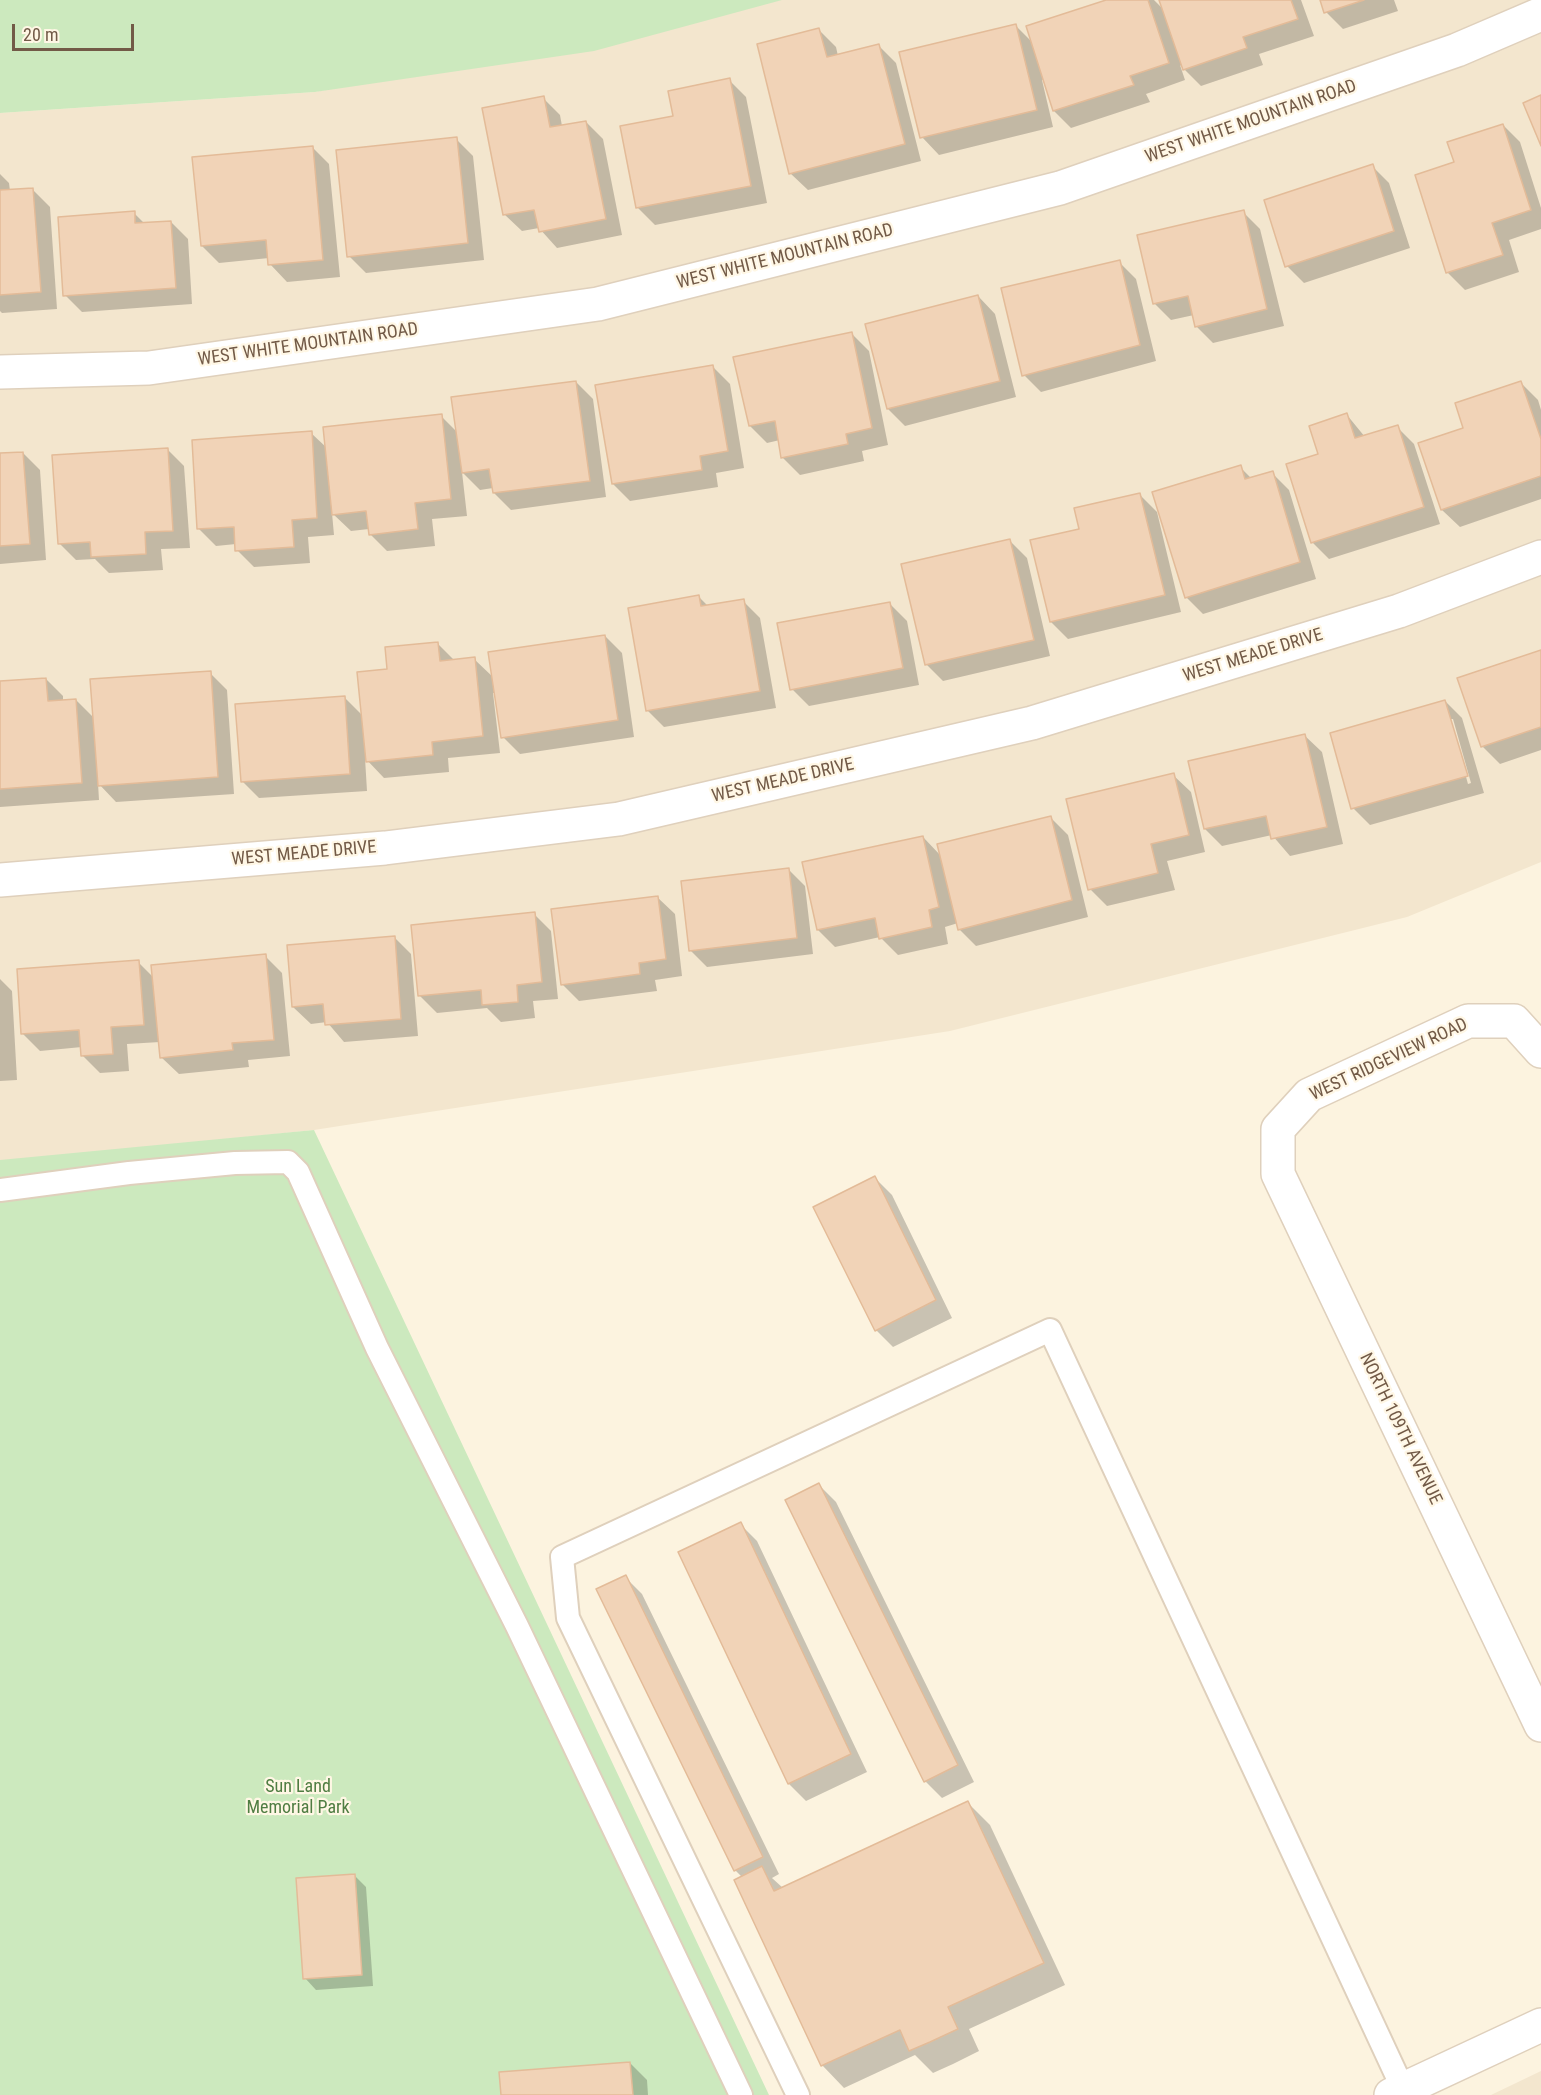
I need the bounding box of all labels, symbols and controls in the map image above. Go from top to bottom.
scale bar [15,12,136,50]
text: 20 m [23,24,58,45]
street label: WEST WHITE MOUNTAIN ROAD [1142,76,1360,168]
street label: WEST WHITE MOUNTAIN ROAD [675,220,895,294]
street label: WEST WHITE MOUNTAIN ROAD [196,319,420,371]
street label: WEST MEADE DRIVE [1180,624,1326,688]
street label: WEST MEADE DRIVE [710,754,856,808]
street label: WEST MEADE DRIVE [231,837,377,871]
street label: WEST RIDGEVIEW ROAD [1307,1014,1471,1106]
street label: NORTH 109TH AVENUE [1354,1350,1446,1508]
park label: Sun Land Memorial Park [246,1776,350,1818]

